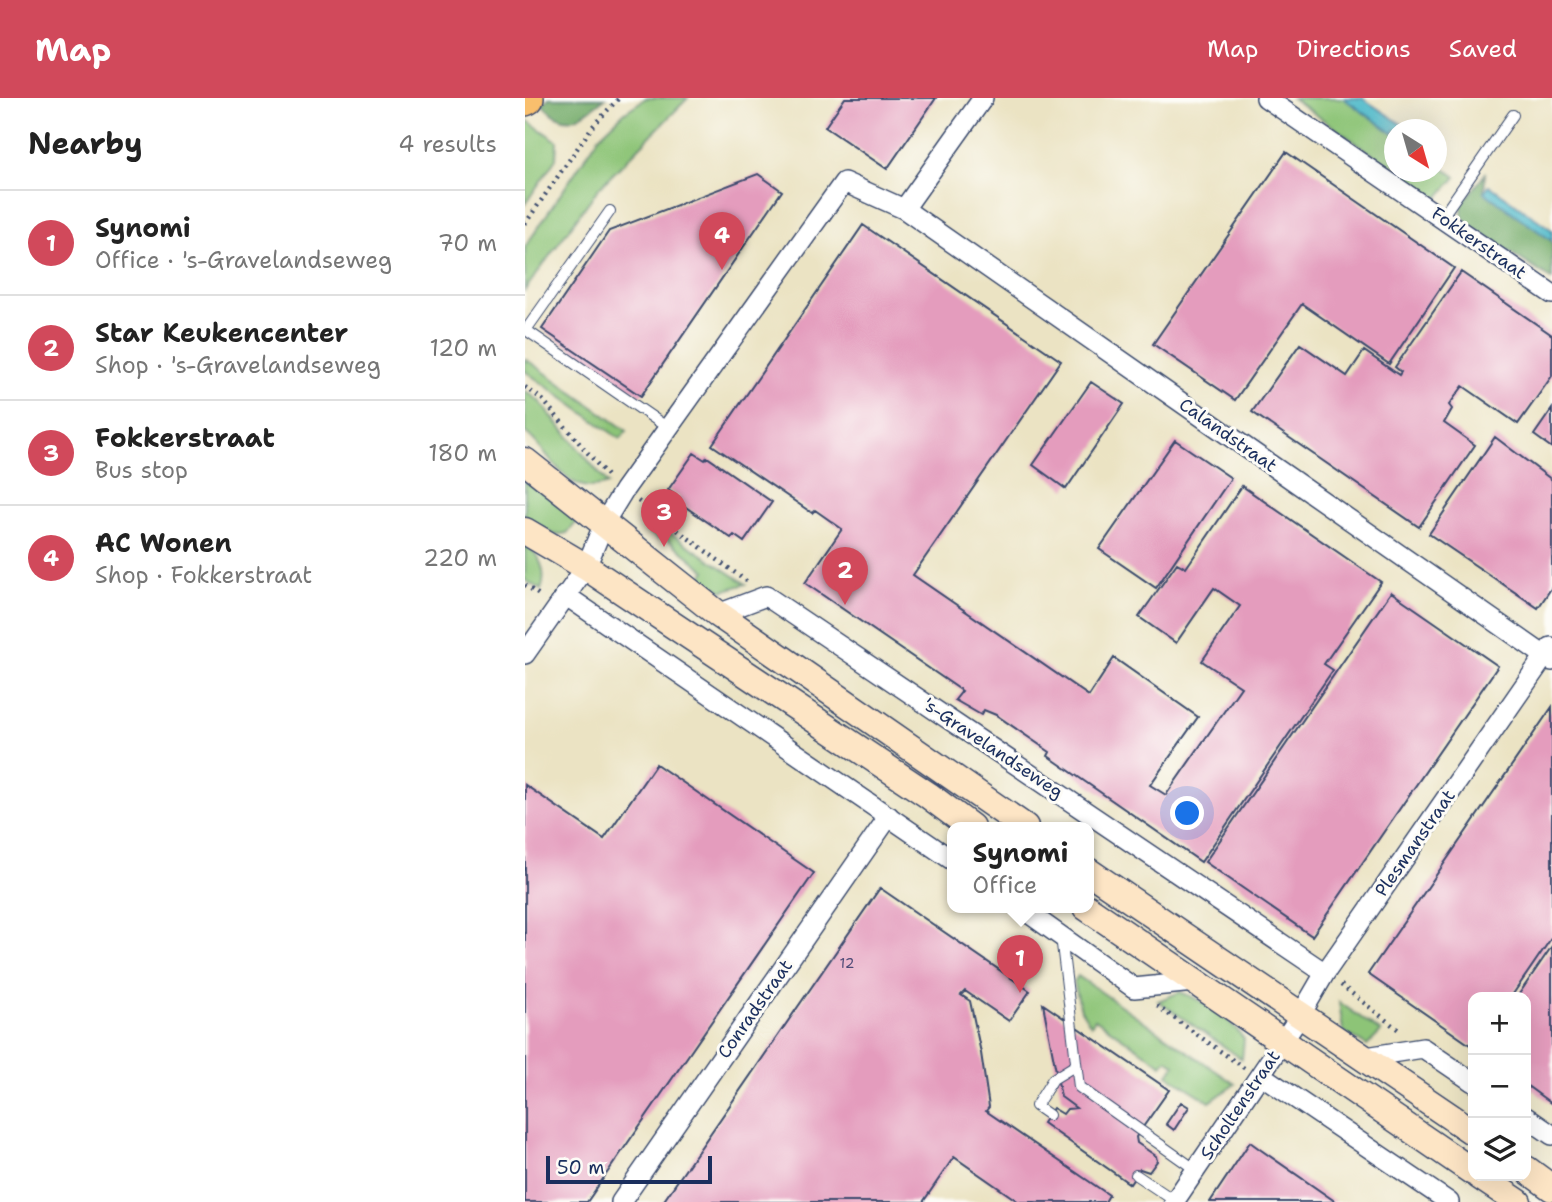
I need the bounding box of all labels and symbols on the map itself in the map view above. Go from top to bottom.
north arrow [1384,119,1447,182]
street label: Fokkerstraat [1427,201,1531,285]
pin: 4 [699,212,745,270]
street label: Calandstraat [1174,392,1282,478]
pin: 3 [641,489,687,547]
pin: 2 [822,547,868,605]
street label: 's-Gravelandseweg [918,692,1068,804]
street label: Plesmanstraat [1369,785,1461,901]
your location [1170,796,1204,830]
pin: 1 [997,935,1043,993]
house number: 12 [840,954,854,972]
street label: Conradstraat [712,955,798,1063]
street label: Scholtenstraat [1194,1045,1286,1164]
scale bar [546,1153,712,1185]

